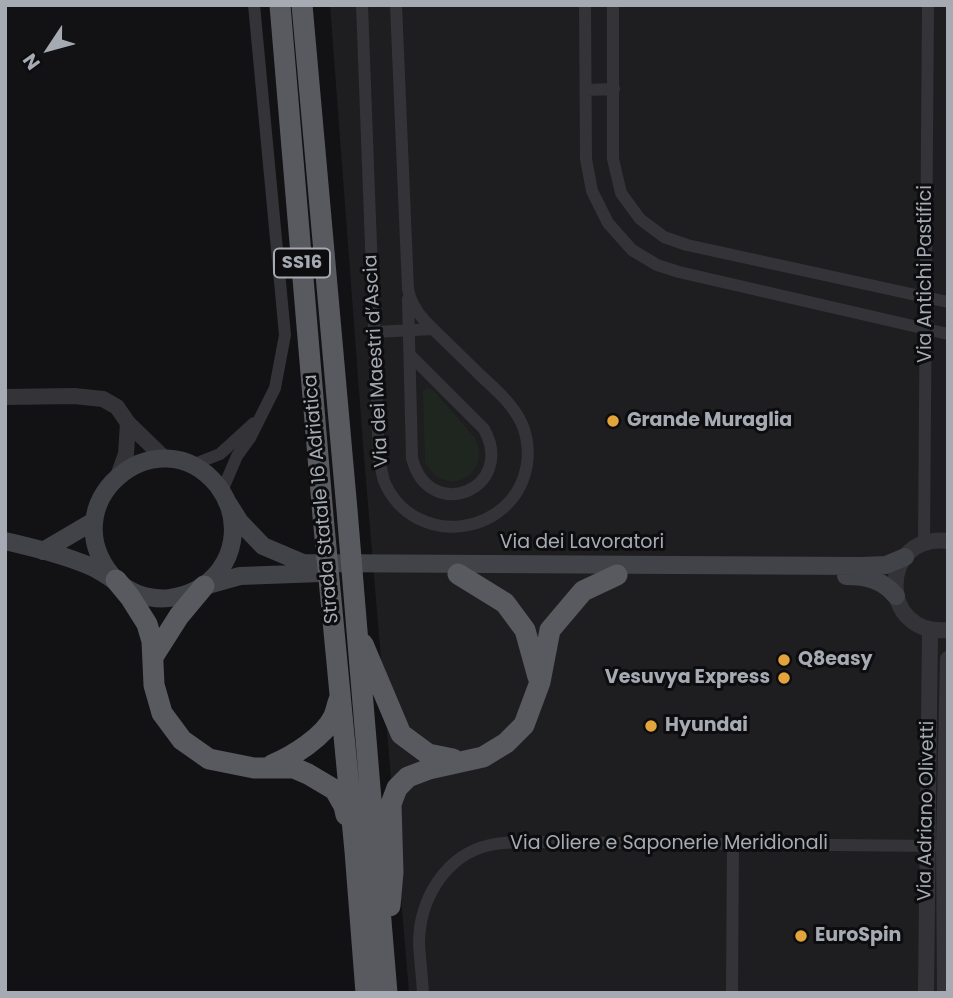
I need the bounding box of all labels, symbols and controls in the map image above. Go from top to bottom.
north arrow [14,14,84,84]
text: N [16,48,47,75]
street label: Via Antichi Pastifici [915,185,937,363]
road number: SS16 [274,248,330,278]
street label: Via dei Maestri d’Ascia [360,254,394,468]
street label: Strada Statale 16 Adriatica [300,373,344,625]
place label: Grande Muraglia [627,410,792,432]
marker: Grande Muraglia [605,413,621,429]
street label: Via dei Lavoratori [500,532,664,554]
place label: Q8easy [798,649,872,671]
marker: Q8easy [776,652,792,668]
place label: Vesuvya Express [605,667,770,689]
marker: Vesuvya Express [776,670,792,686]
place label: Hyundai [665,715,748,737]
marker: Hyundai [643,718,659,734]
street label: Via Adriano Olivetti [914,721,940,901]
street label: Via Oliere e Saponerie Meridionali [510,833,828,855]
place label: EuroSpin [815,925,901,947]
marker: EuroSpin [793,928,809,944]

